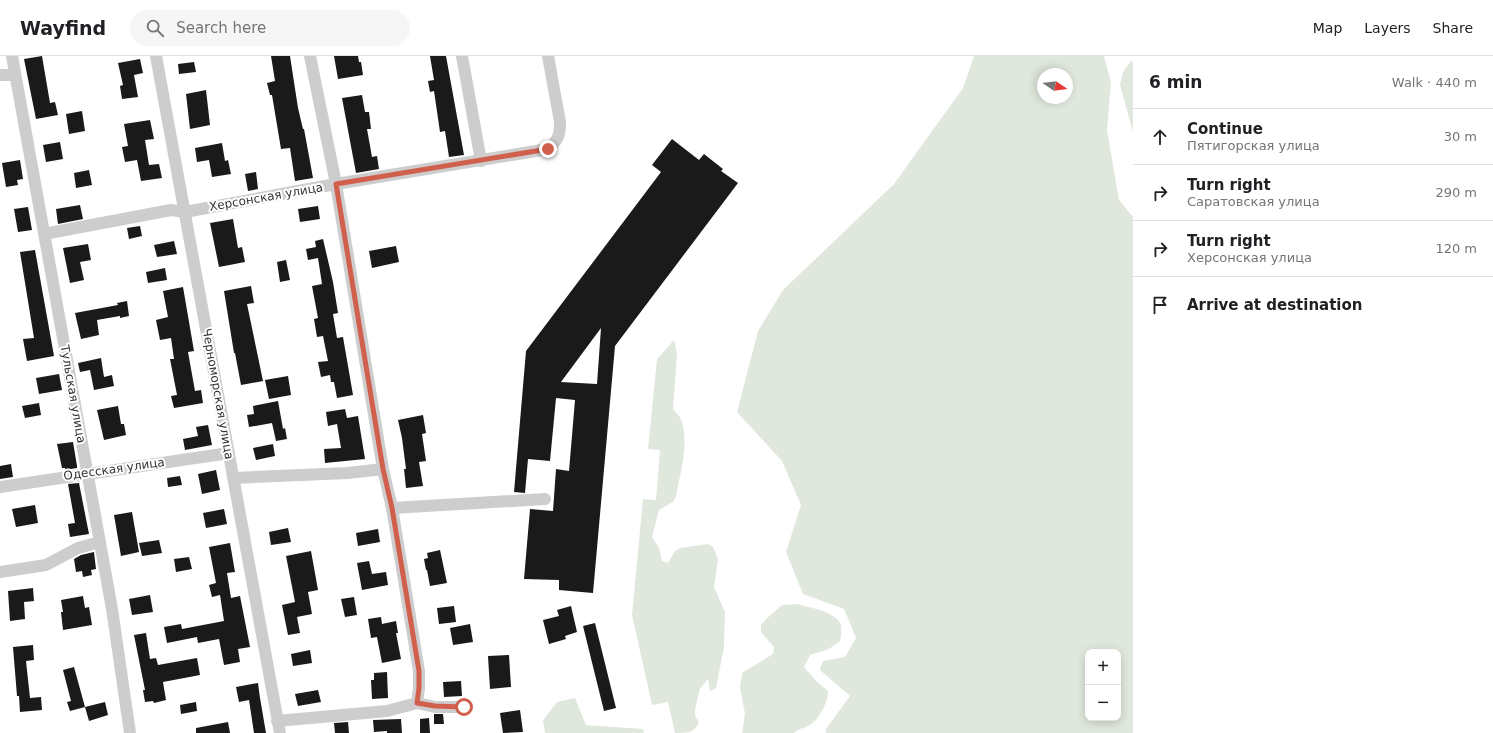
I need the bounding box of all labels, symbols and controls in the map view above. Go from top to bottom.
search box [130,10,410,46]
text: Wayfind [20,17,106,39]
icon: search [144,17,166,39]
text: Search here [176,19,266,37]
text: Map [1313,20,1342,36]
text: Layers [1364,20,1411,36]
text: Share [1433,20,1473,36]
north arrow [1037,68,1073,104]
text: 6 min [1149,72,1202,92]
text: Walk · 440 m [1392,75,1477,90]
text: Continue [1187,120,1263,138]
icon: ahead [1149,126,1171,148]
text: 30 m [1444,129,1477,144]
text: Пятигорская улица [1187,138,1320,153]
route end [539,140,557,158]
text: Turn right [1187,176,1271,194]
street label: Херсонская улица [208,180,324,214]
icon: right [1149,182,1171,204]
text: 290 m [1435,185,1477,200]
text: Саратовская улица [1187,194,1320,209]
text: Turn right [1187,232,1271,250]
icon: right [1149,238,1171,260]
text: 120 m [1435,241,1477,256]
text: Херсонская улица [1187,250,1312,265]
icon: arrive [1149,294,1171,316]
text: Arrive at destination [1187,296,1362,314]
street label: Черноморская улица [200,327,236,461]
street label: Тульская улица [57,343,89,444]
street label: Одесская улица [62,455,166,483]
map controls [1085,649,1121,721]
button: + [1085,649,1121,685]
button: − [1085,685,1121,721]
route start [455,698,473,716]

